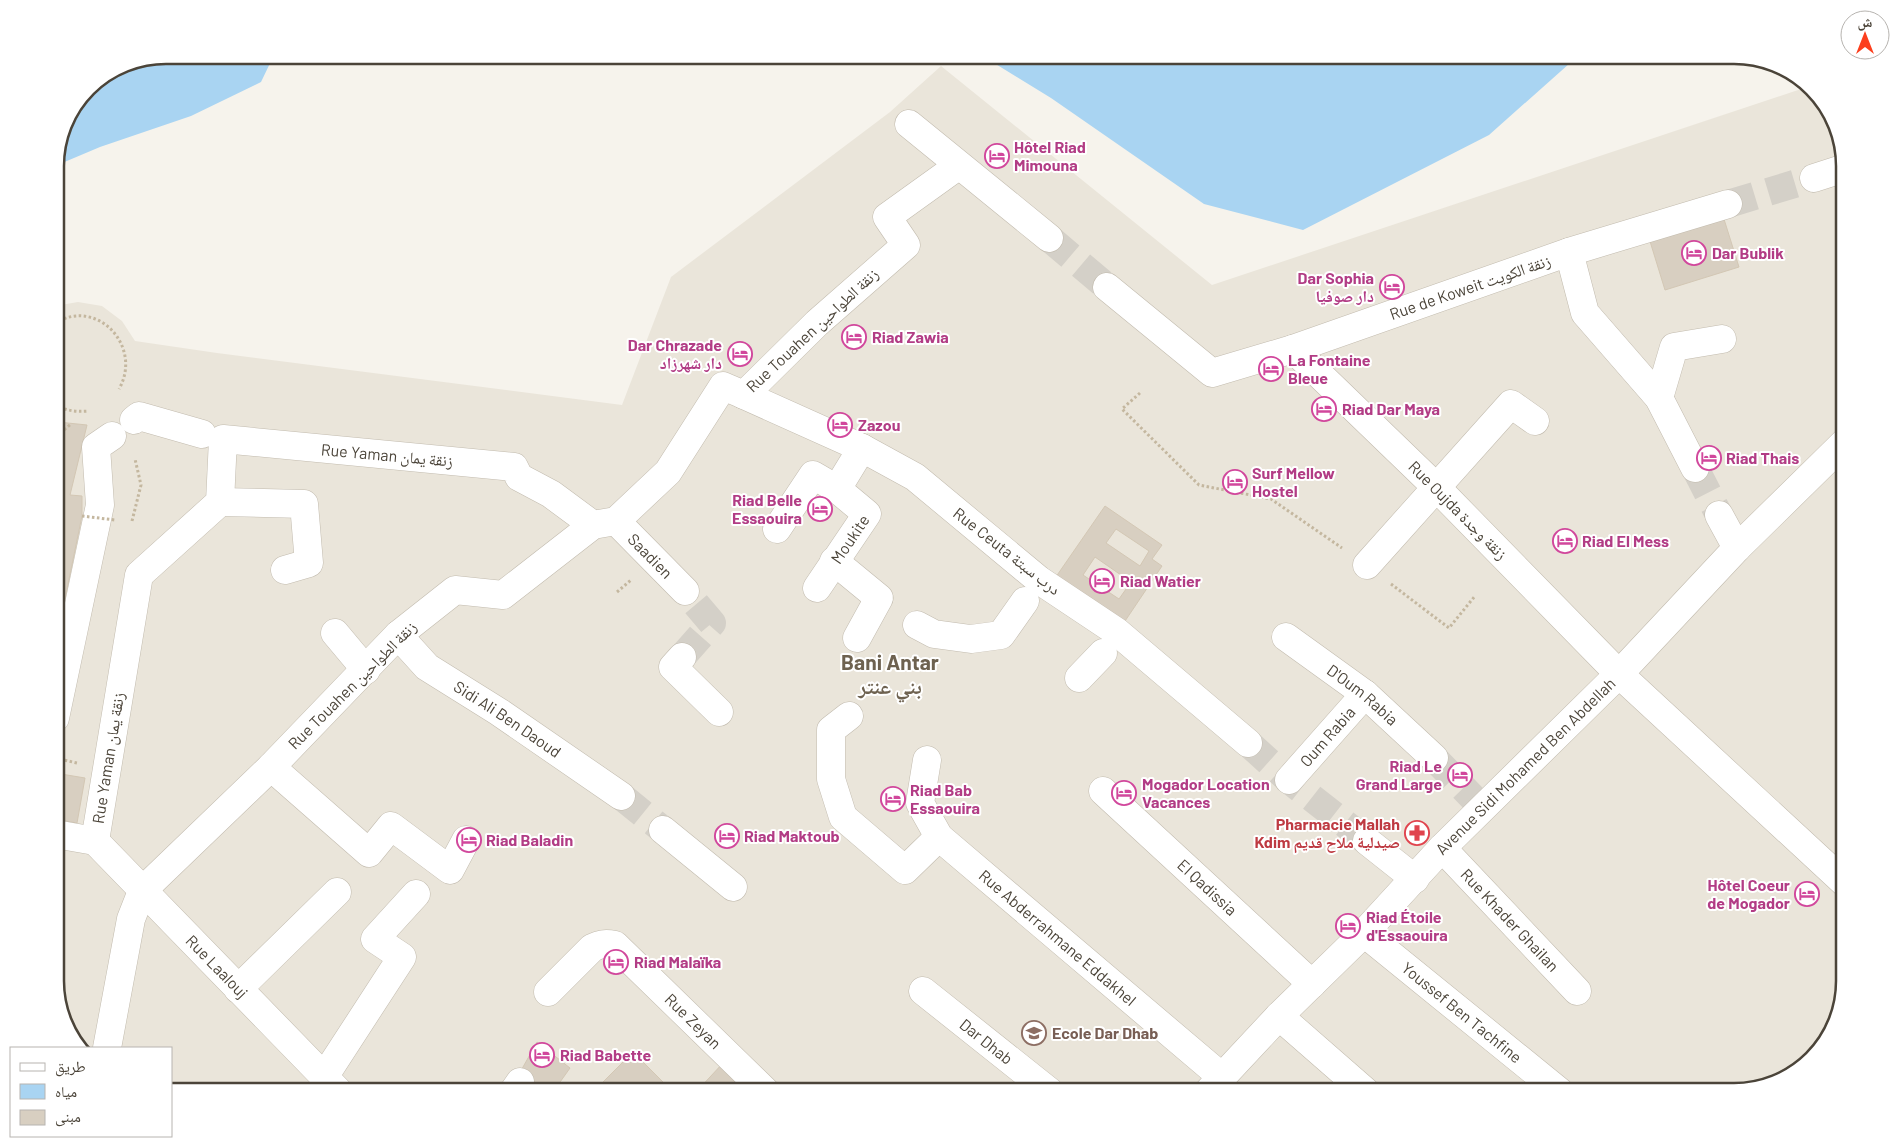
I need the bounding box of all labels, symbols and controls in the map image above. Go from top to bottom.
north arrow [1840,10,1890,60]
text: ش [1858,13,1873,31]
place label: Hôtel Riad Mimouna [1014,137,1086,174]
hotel icon: Hôtel Riad Mimouna [984,143,1010,169]
hotel icon: Dar Bublik [1681,240,1707,266]
place label: Dar Bublik [1712,243,1784,262]
street label: Rue de Koweit زنقة الكويت [1387,250,1553,324]
street label: Rue Touahen زنقة الطواحين [742,264,883,397]
place label: Dar Sophia دار صوفيا [1298,268,1374,305]
hotel icon: Dar Sophia دار صوفيا [1379,274,1405,300]
hotel icon: Riad Zawia [841,324,867,350]
place label: Riad Zawia [872,327,949,346]
place label: Dar Chrazade دار شهرزاد [628,335,722,373]
hotel icon: Dar Chrazade دار شهرزاد [727,341,753,367]
place label: La Fontaine Bleue [1288,350,1371,387]
hotel icon: La Fontaine Bleue [1258,356,1284,382]
hotel icon: Riad Dar Maya [1311,396,1337,422]
place label: Riad Dar Maya [1342,399,1440,418]
hotel icon: Zazou [827,412,853,438]
place label: Zazou [858,415,900,434]
street label: Rue Yaman زنقة يمان [320,439,454,472]
hotel icon: Riad Thais [1696,445,1722,471]
place label: Riad Thais [1726,448,1799,467]
street label: Rue Oujda زنقة وجدة [1404,456,1512,564]
place label: Surf Mellow Hostel [1252,463,1335,500]
hotel icon: Surf Mellow Hostel [1222,469,1248,495]
place label: Riad Belle Essaouira [732,490,802,527]
hotel icon: Riad Belle Essaouira [807,496,833,522]
street label: Rue Ceuta درب سبتة [949,503,1065,599]
street label: Moukite [826,511,873,567]
hotel icon: Riad El Mess [1552,528,1578,554]
street label: Saadien [624,529,677,582]
place label: Riad El Mess [1582,531,1669,550]
hotel icon: Riad Watier [1089,568,1115,594]
place label: Riad Watier [1120,571,1201,590]
street label: Rue Touahen زنقة الطواحين [284,617,421,754]
district label: Bani Antar بني عنتر [841,649,939,703]
street label: D'Oum Rabia [1324,660,1402,729]
street label: Avenue Sidi Mohamed Ben Abdellah [1431,673,1619,858]
street label: Sidi Ali Ben Daoud [451,676,565,761]
street label: Rue Yaman زنقة يمان [88,691,129,825]
street label: Oum Rabia [1295,702,1359,770]
place label: Riad Le Grand Large [1356,756,1442,793]
hotel icon: Riad Le Grand Large [1447,762,1473,788]
place label: Mogador Location Vacances [1142,774,1270,811]
place label: Riad Bab Essaouira [910,780,980,817]
hotel icon: Mogador Location Vacances [1111,780,1137,806]
hotel icon: Riad Bab Essaouira [880,786,906,812]
place label: Pharmacie Mallah Kdim صيدلية ملاح قديم [1254,814,1400,854]
pharmacy icon: Pharmacie Mallah Kdim صيدلية ملاح قديم [1404,820,1430,846]
hotel icon: Riad Maktoub [714,823,740,849]
place label: Riad Maktoub [744,826,840,845]
hotel icon: Riad Baladin [456,827,482,853]
place label: Riad Baladin [486,830,573,849]
street label: El Qadissia [1174,855,1241,919]
street label: Rue Khader Ghailan [1457,864,1563,975]
street label: Rue Abderrahmane Eddakhel [976,865,1140,1009]
place label: Hôtel Coeur de Mogador [1707,875,1790,912]
hotel icon: Hôtel Coeur de Mogador [1794,881,1820,907]
place label: Riad Étoile d'Essaouira [1366,907,1448,944]
hotel icon: Riad Étoile d'Essaouira [1335,913,1361,939]
street label: Rue Laalouj [182,931,252,1002]
hotel icon: Riad Malaïka [603,949,629,975]
place label: Riad Malaïka [634,952,721,971]
street label: Youssef Ben Tachfine [1398,958,1526,1066]
street label: Rue Zeyan [661,989,726,1052]
street label: Dar Dhab [956,1014,1017,1068]
school or university icon: Ecole Dar Dhab [1021,1020,1047,1046]
place label: Ecole Dar Dhab [1052,1023,1158,1042]
hotel icon: Riad Babette [529,1042,555,1068]
place label: Riad Babette [560,1045,652,1064]
legend [10,1047,172,1137]
text: طريق [55,1057,86,1077]
text: مياه [55,1082,77,1100]
text: مبنى [55,1107,81,1127]

